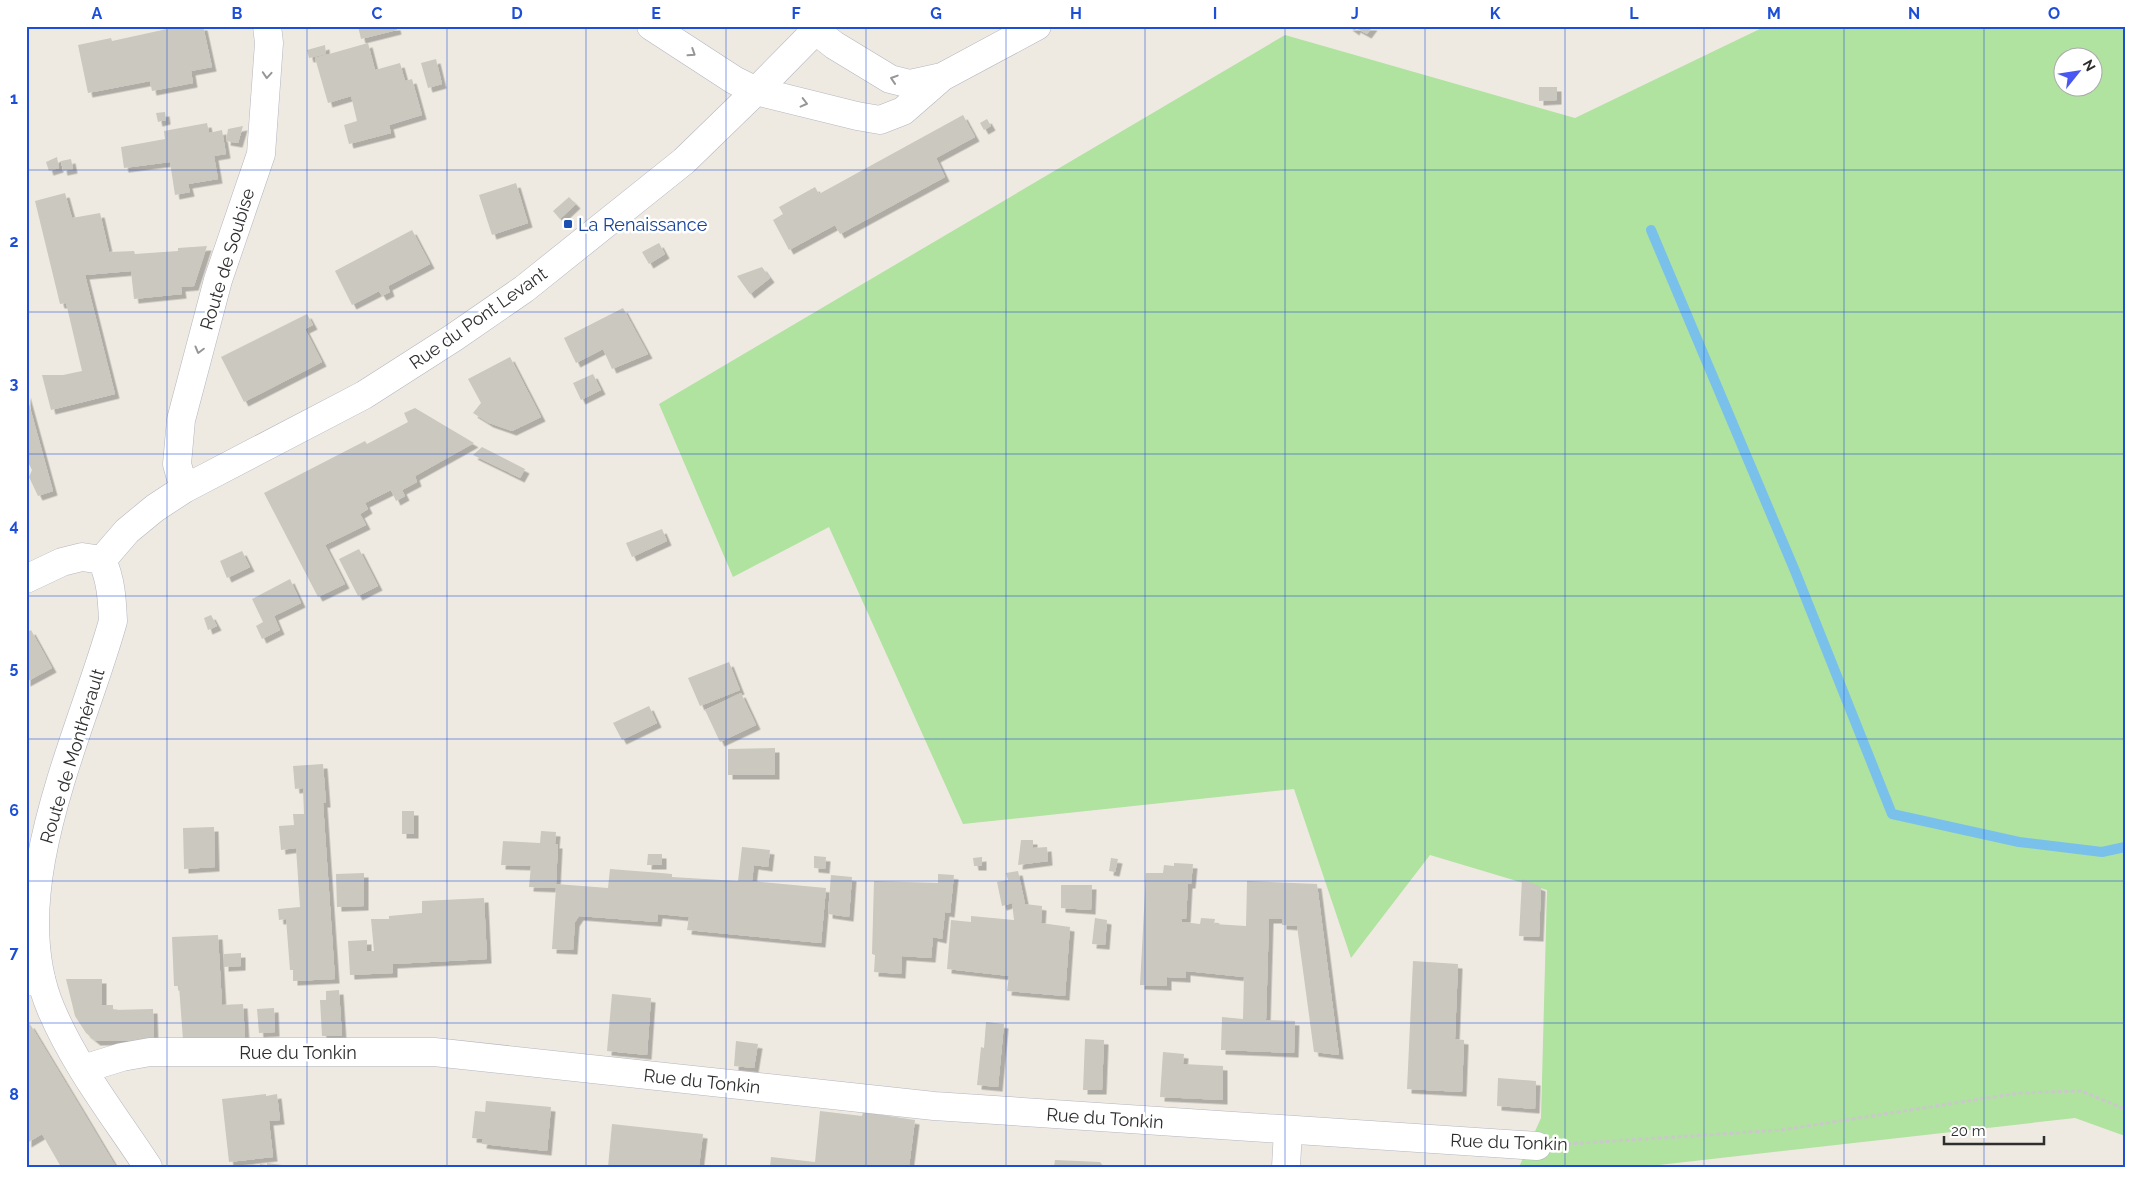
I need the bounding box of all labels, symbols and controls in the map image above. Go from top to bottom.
text: A [92,4,103,23]
text: B [232,4,243,23]
text: C [372,4,383,23]
text: D [511,4,523,23]
text: E [651,4,661,23]
text: F [791,4,801,23]
text: G [930,4,942,23]
text: H [1070,4,1082,23]
text: I [1213,4,1217,23]
text: J [1351,4,1359,23]
text: K [1490,4,1501,23]
text: L [1629,4,1639,23]
text: M [1767,4,1781,23]
text: N [1908,4,1920,23]
text: O [2048,4,2060,23]
one-way arrow [687,46,696,56]
north arrow [2054,48,2104,98]
text: N [2080,57,2099,74]
one-way arrow [261,71,272,79]
one-way arrow [891,75,899,85]
text: 1 [10,89,18,108]
one-way arrow [799,97,808,108]
street label: Route de Soubise [195,185,259,332]
place label: La Renaissance [578,214,708,235]
marker: La Renaissance [562,218,574,230]
text: 2 [9,232,19,251]
street label: Rue du Pont Levant [405,263,551,373]
one-way arrow [195,346,205,354]
text: 3 [10,374,19,393]
text: 4 [9,516,19,535]
text: 5 [10,658,19,677]
street label: Route de Monthérault [35,666,109,846]
text: 6 [9,801,19,820]
text: 7 [10,943,19,962]
street label: Rue du Tonkin [239,1042,357,1063]
street label: Rue du Tonkin [642,1064,762,1098]
text: 8 [9,1085,19,1104]
street label: Rue du Tonkin [1046,1103,1164,1133]
scale bar [1944,1113,2044,1145]
text: 20 m [1951,1122,1986,1140]
street label: Rue du Tonkin [1450,1129,1568,1155]

